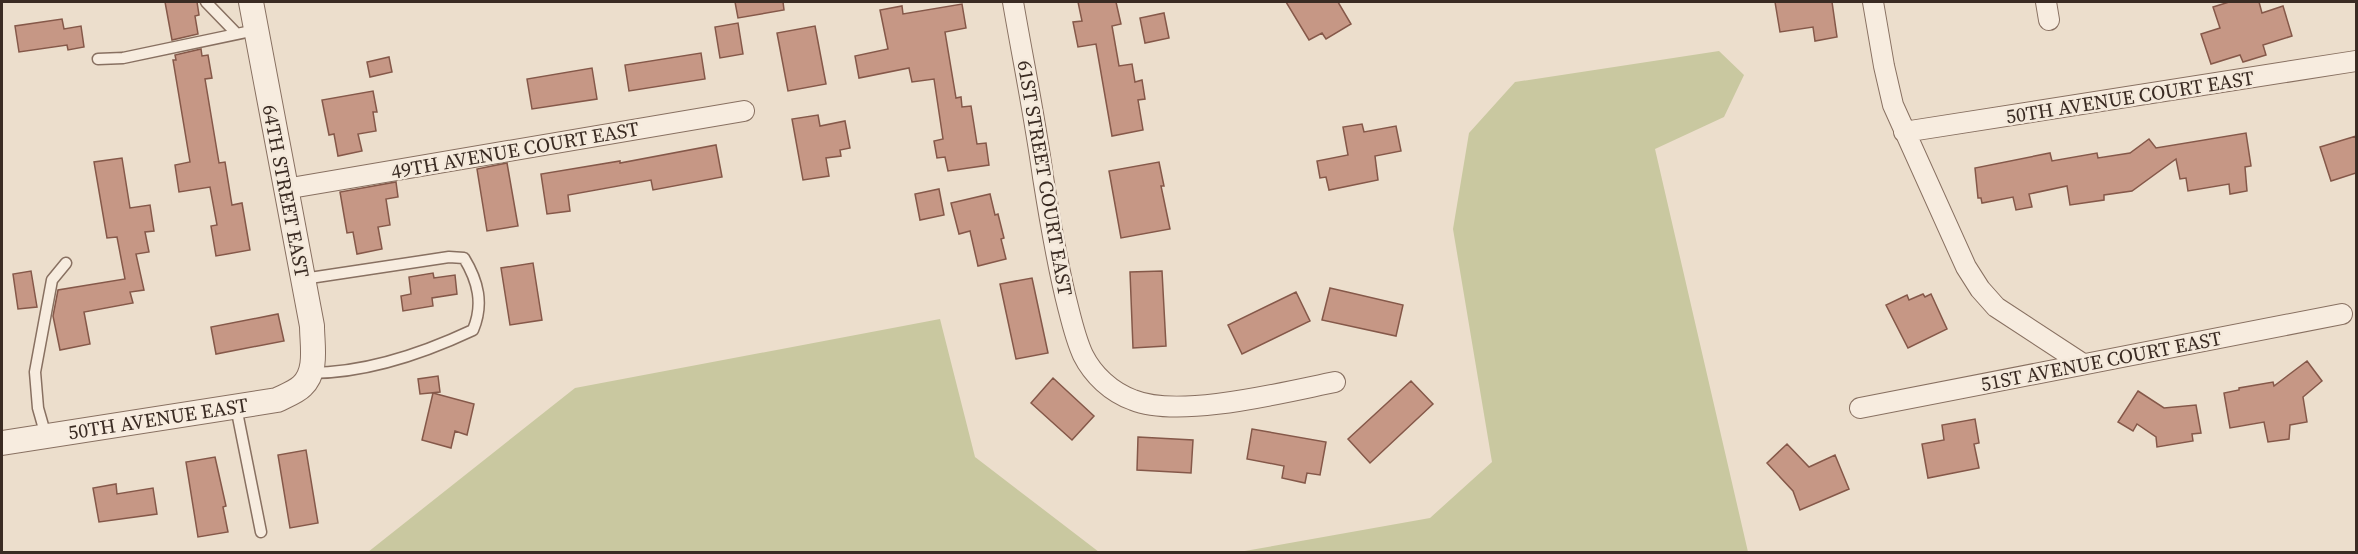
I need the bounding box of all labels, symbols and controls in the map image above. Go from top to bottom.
street label: 61ST STREET COURT EAST [1010,58,1080,298]
street label: 50TH AVENUE COURT EAST [2004,64,2256,130]
street label: 64TH STREET EAST [256,102,316,280]
street label: 49TH AVENUE COURT EAST [389,114,641,186]
street label: 51ST AVENUE COURT EAST [1978,324,2224,398]
street label: 50TH AVENUE EAST [66,391,250,446]

